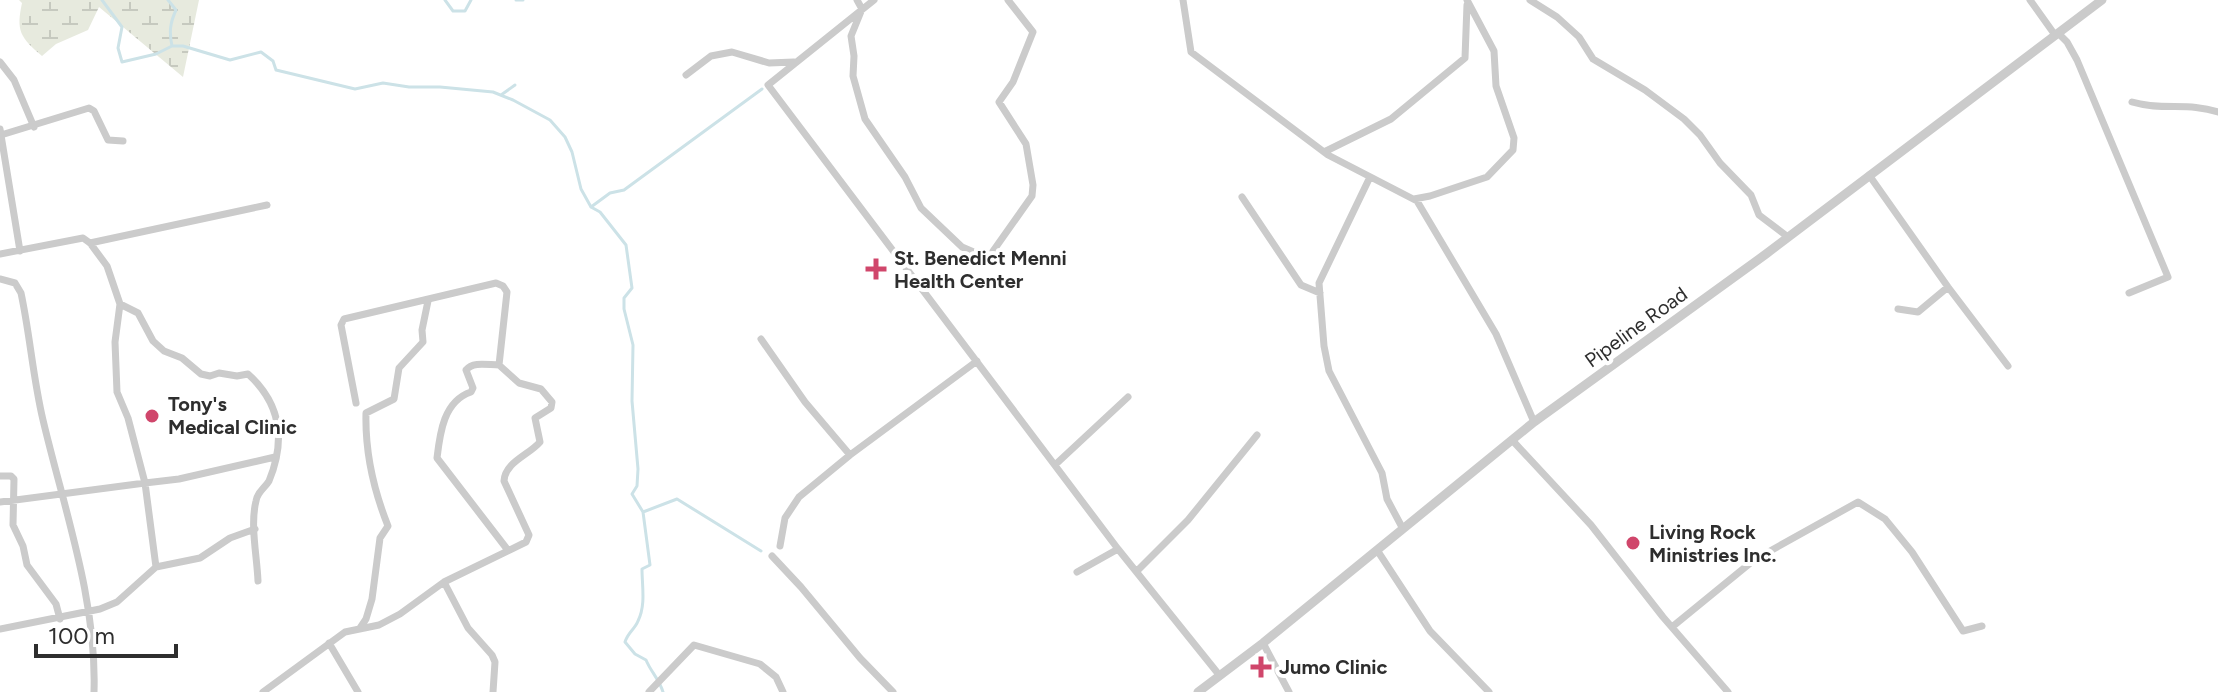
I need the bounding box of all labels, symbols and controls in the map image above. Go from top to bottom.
place label: St. Benedict Menni Health Center [894,246,1067,293]
marker: St. Benedict Menni Health Center [865,258,887,280]
street label: Pipeline Road [1580,282,1692,372]
place label: Tony's Medical Clinic [168,392,297,439]
marker: Tony's Medical Clinic [143,407,161,425]
place label: Living Rock Ministries Inc. [1649,520,1776,567]
marker: Living Rock Ministries Inc. [1624,534,1642,552]
scale bar [36,608,176,658]
text: 100 m [48,621,115,650]
place label: Jumo Clinic [1279,655,1387,679]
marker: Jumo Clinic [1250,656,1272,678]

